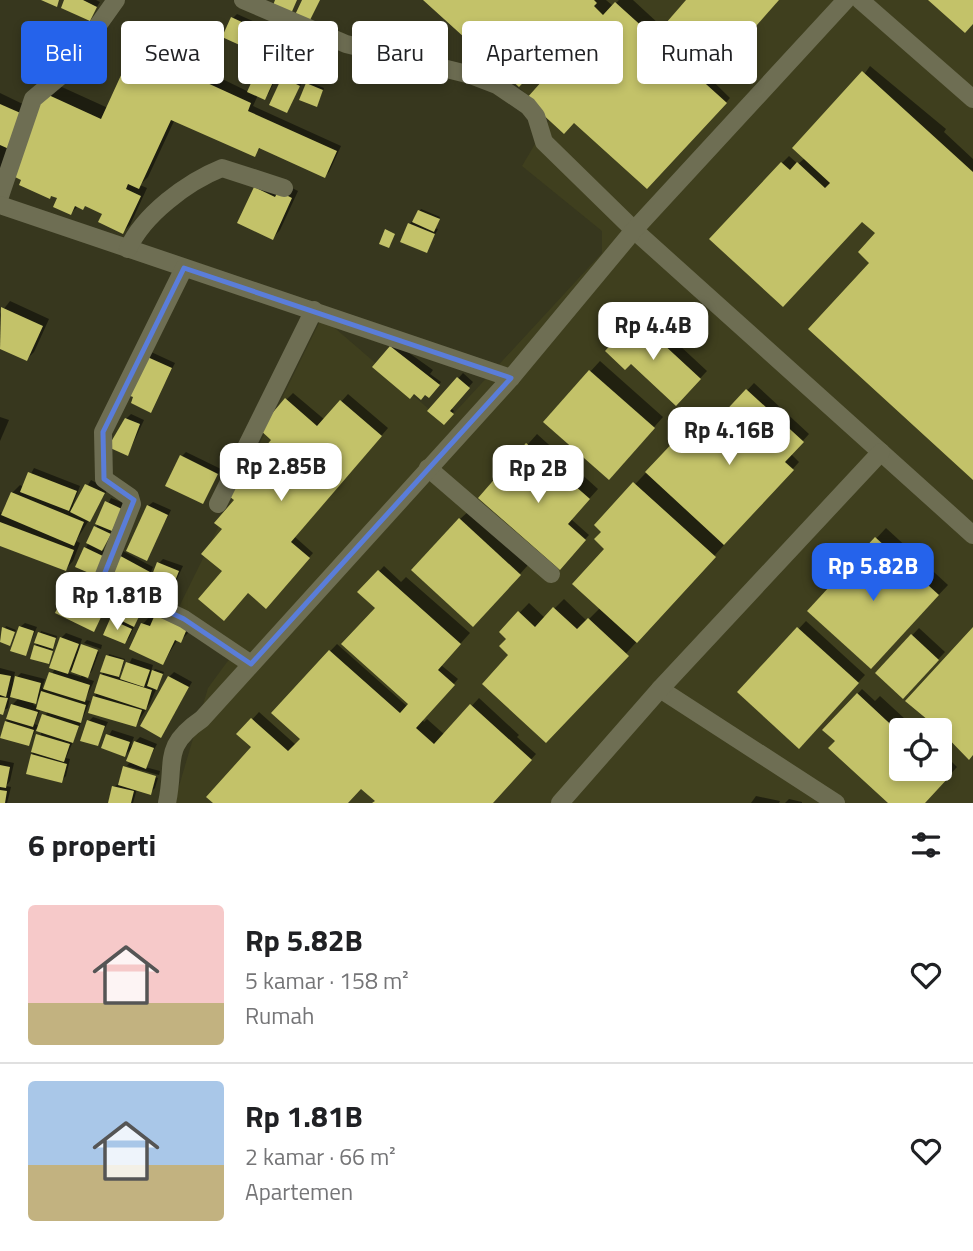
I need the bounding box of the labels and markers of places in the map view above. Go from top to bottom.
pin: Rp 4.4B [588,302,718,362]
pin: Rp 4.16B [657,407,801,467]
pin: Rp 2.85B [209,444,353,503]
pin: Rp 2B [489,446,587,505]
pin: Rp 5.82B [801,544,945,603]
pin: Rp 1.81B [45,572,189,632]

